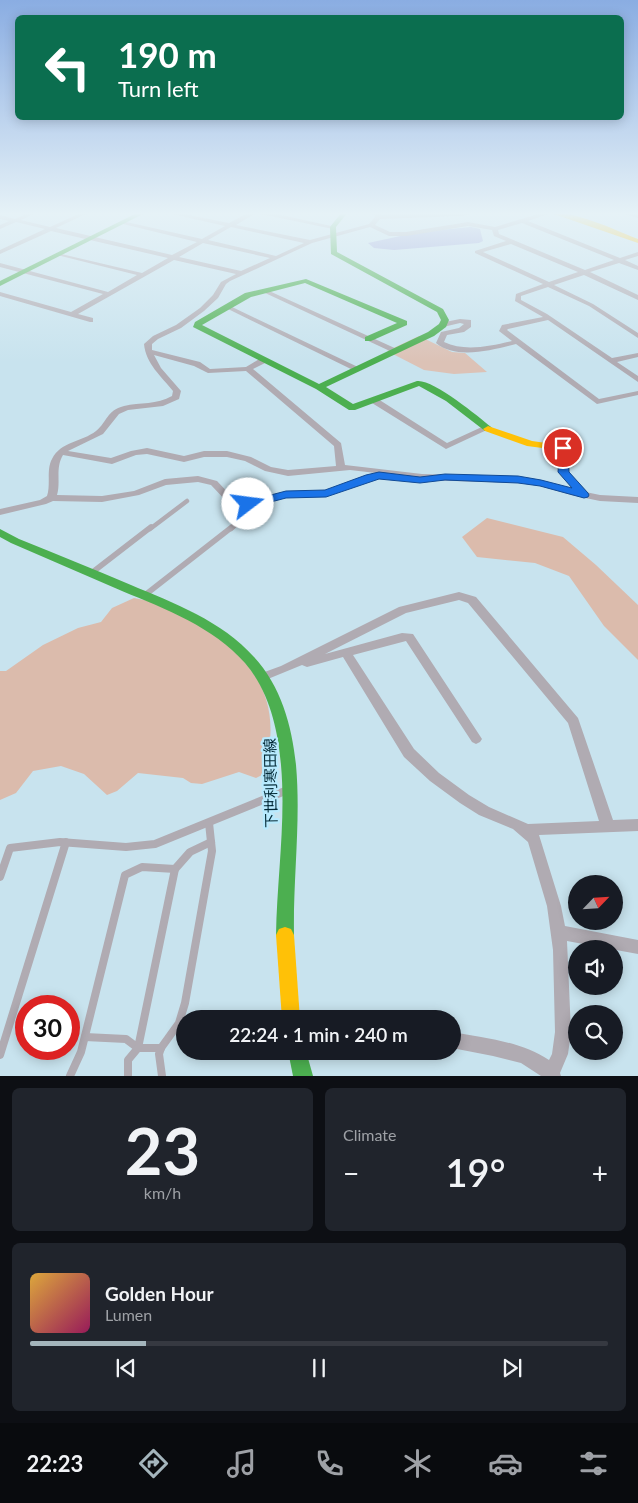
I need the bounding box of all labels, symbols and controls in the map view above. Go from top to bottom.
text: 190 m [118,33,217,75]
icon: left [35,35,100,100]
text: Turn left [118,75,199,102]
pin [542,427,584,469]
icon: arrive [549,434,577,462]
position arrow [221,477,273,529]
street label: 下世利寒田線 [260,738,280,828]
north arrow [568,875,622,930]
map controls [568,875,623,1060]
button: sound [568,940,623,995]
speed limit sign: 30 [15,995,80,1060]
button: search [568,1005,623,1060]
text: 22:24 · 1 min · 240 m [229,1023,408,1046]
text: 23 [125,1111,200,1189]
text: Climate [343,1125,396,1144]
text: 19° [446,1149,505,1195]
text: − [343,1156,359,1190]
text: + [592,1156,608,1190]
text: km/h [144,1183,181,1202]
text: Golden Hour [105,1282,214,1305]
text: Lumen [105,1305,152,1324]
icon: previous [112,1354,140,1382]
icon: pause [305,1354,333,1382]
icon: next [498,1354,526,1382]
icon: directions [136,1446,171,1481]
icon: music [224,1446,259,1481]
icon: phone [312,1446,347,1481]
icon: climate [400,1446,435,1481]
icon: car [488,1446,523,1481]
icon: filters [576,1446,611,1481]
text: 22:23 [27,1450,83,1477]

